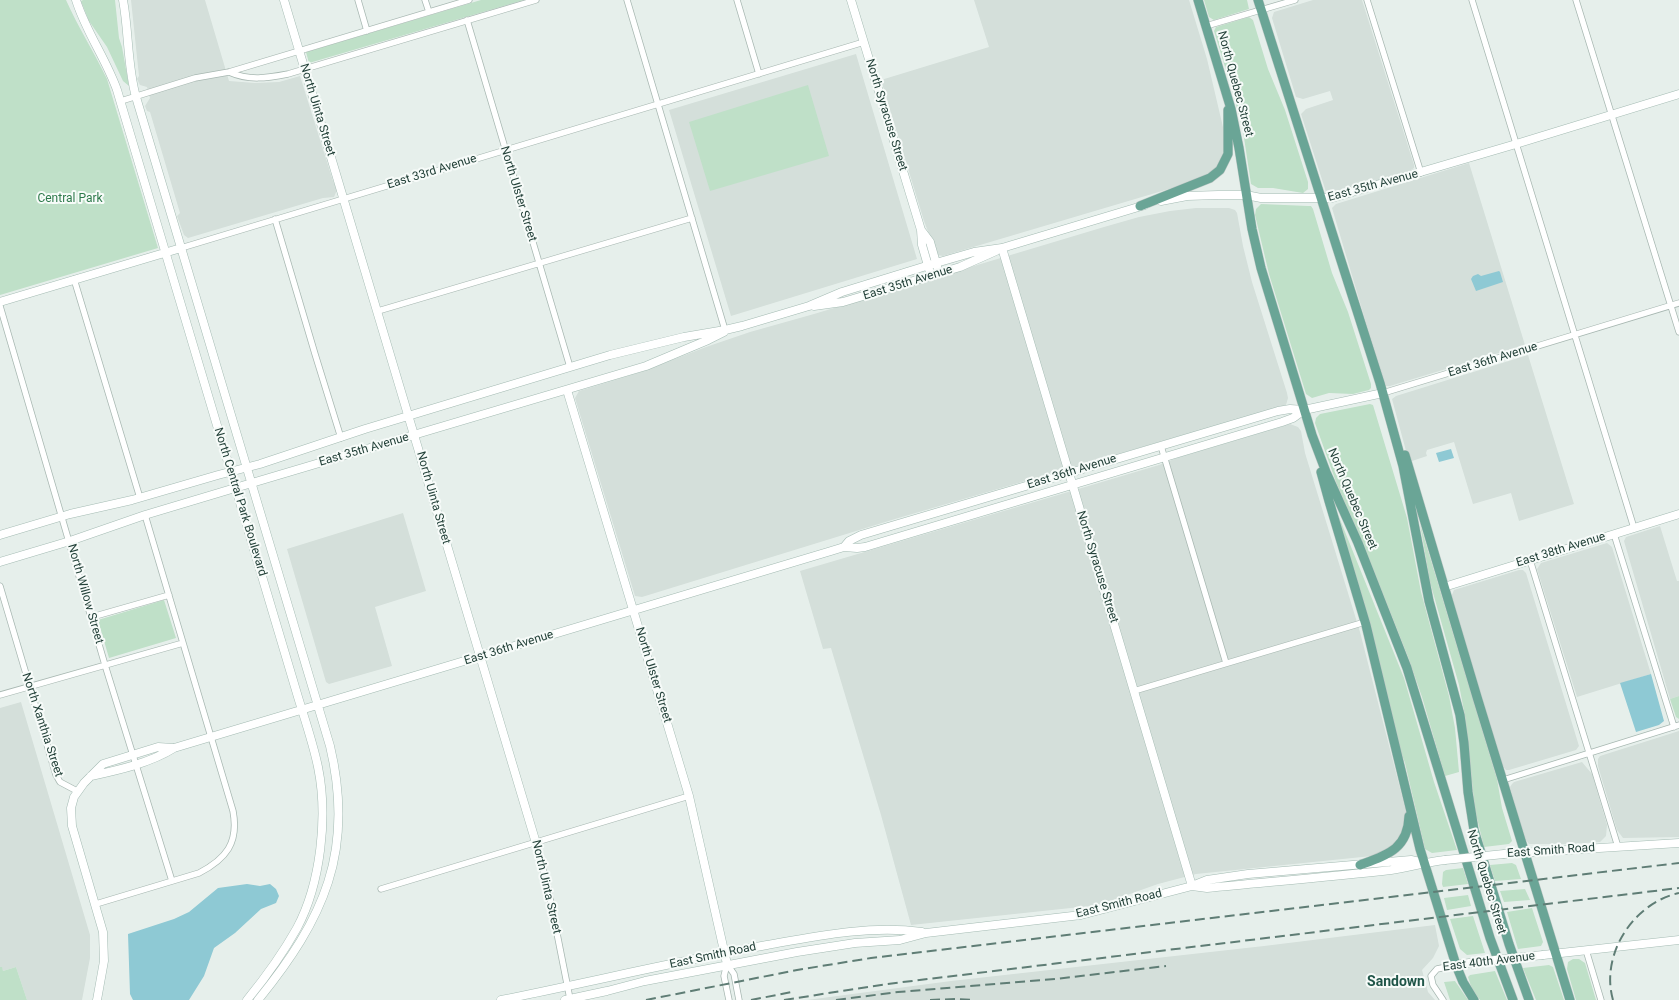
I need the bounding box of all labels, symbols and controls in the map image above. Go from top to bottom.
street label: North Quebec Street [1214,30,1256,138]
street label: North Syracuse Street [862,57,910,173]
street label: North Uinta Street [296,62,338,158]
street label: North Ulster Street [497,144,539,244]
street label: East 33rd Avenue [385,152,479,192]
street label: East 35th Avenue [1326,167,1420,205]
park label: Central Park [37,192,103,206]
street label: East 35th Avenue [862,263,954,303]
street label: East 36th Avenue [1447,340,1539,380]
street label: North Central Park Boulevard [211,426,269,578]
street label: East 35th Avenue [317,430,411,470]
street label: North Quebec Street [1324,446,1380,552]
street label: North Uinta Street [413,450,453,546]
street label: East 36th Avenue [1026,452,1118,492]
street label: North Syracuse Street [1073,509,1121,625]
street label: East 38th Avenue [1515,530,1607,570]
street label: North Willow Street [64,542,106,646]
street label: North Ulster Street [632,625,674,725]
street label: East 36th Avenue [463,628,555,668]
street label: North Xanthia Street [18,671,66,779]
street label: North Quebec Street [1463,828,1509,936]
street label: North Uinta Street [528,839,564,935]
street label: East Smith Road [1507,841,1595,861]
street label: East Smith Road [1075,886,1163,922]
street label: East Smith Road [668,940,758,972]
street label: East 40th Avenue [1442,949,1536,975]
district label: Sandown [1367,974,1425,990]

